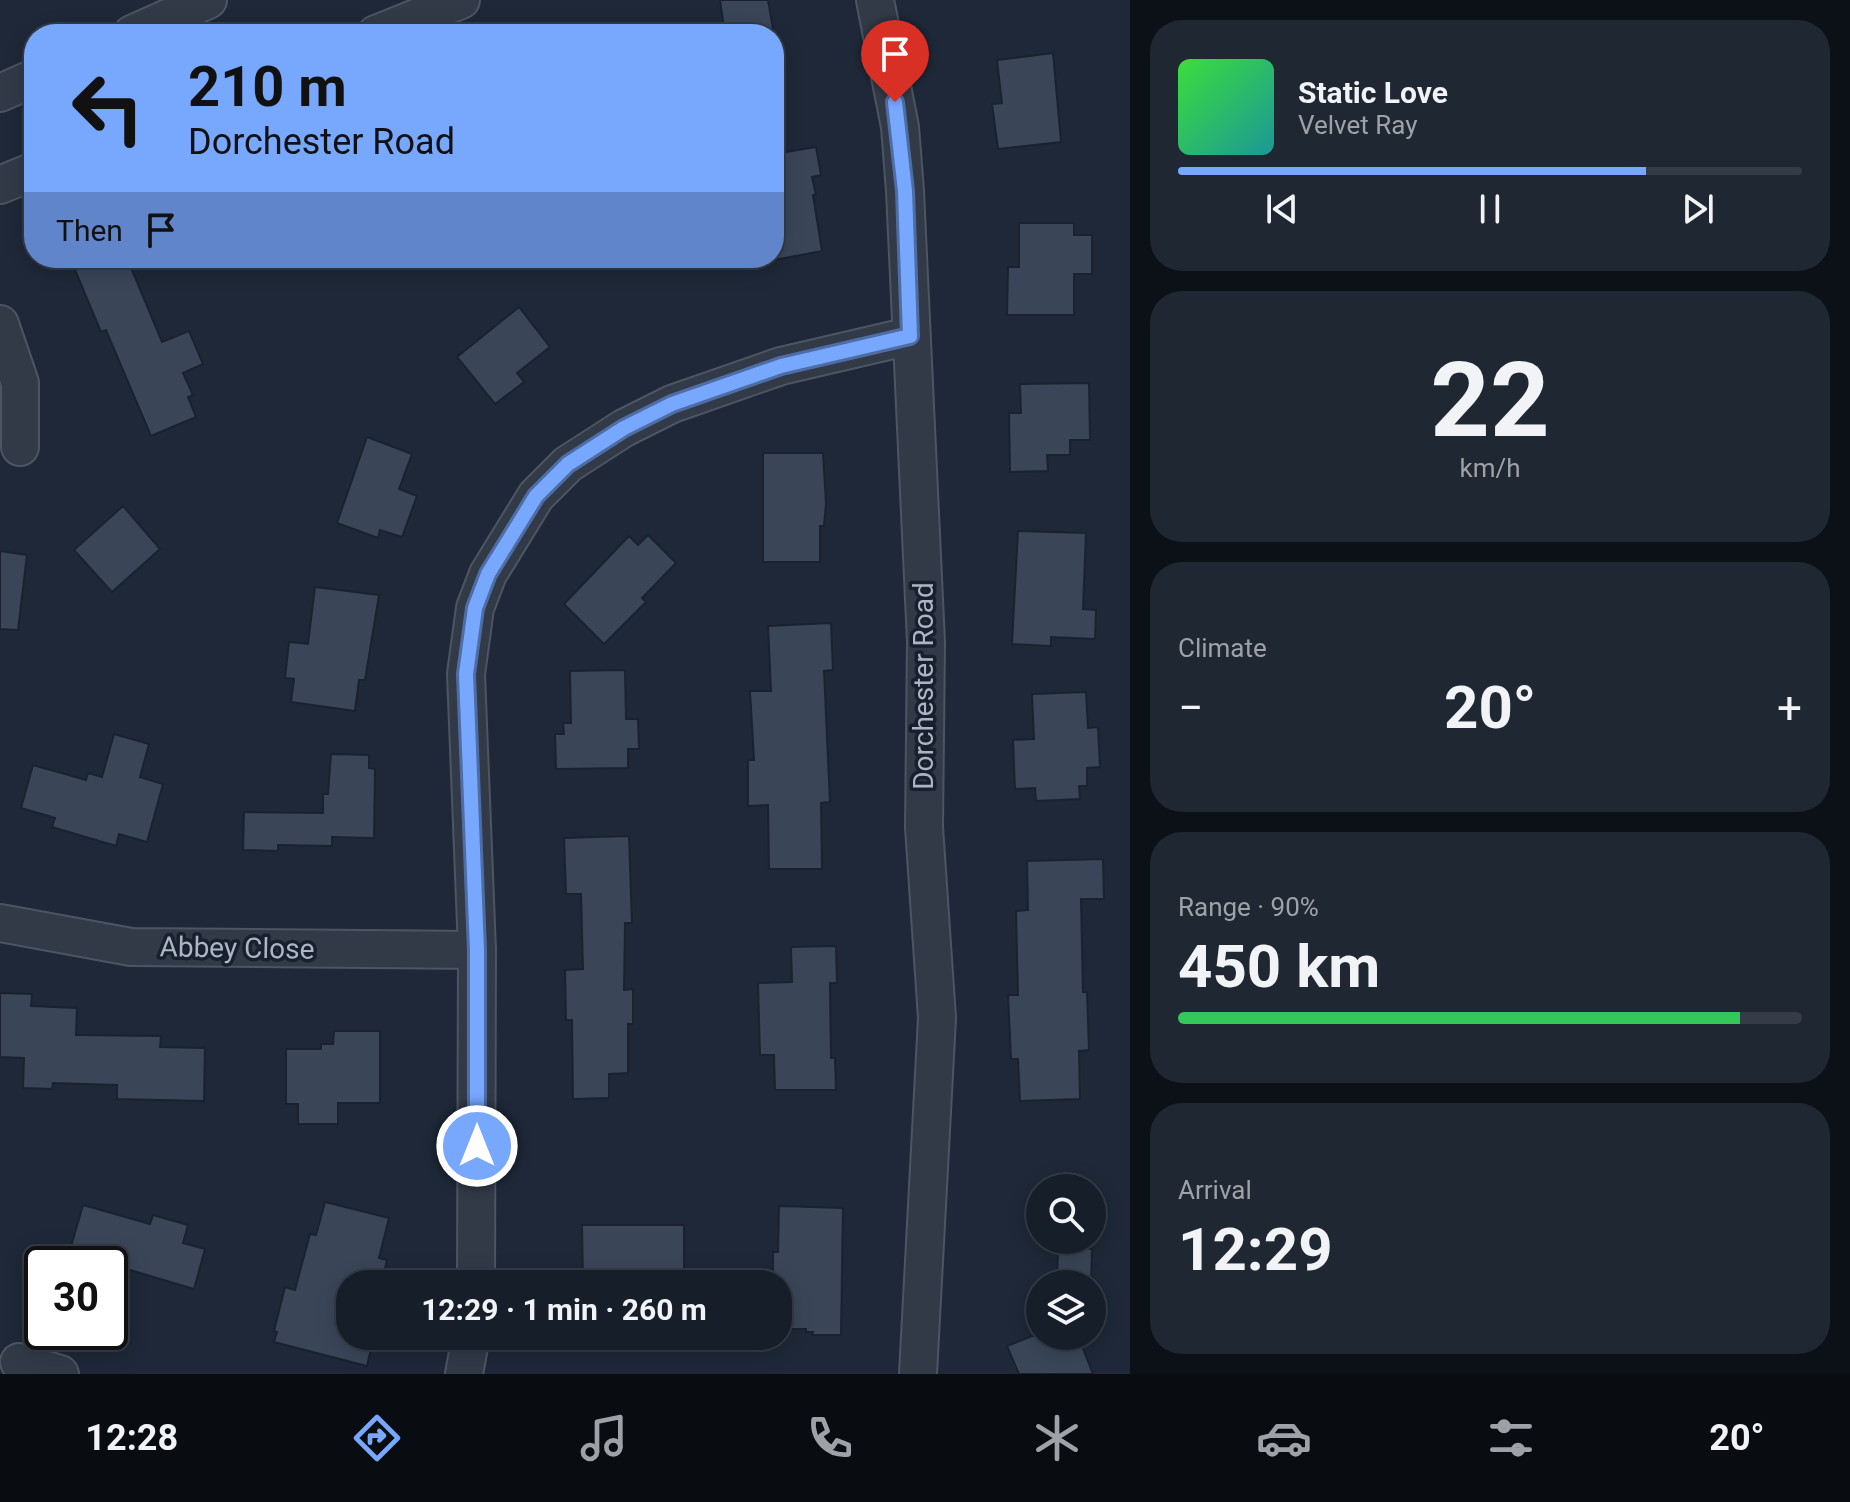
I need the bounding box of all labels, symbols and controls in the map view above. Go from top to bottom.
pin [861,20,929,102]
icon: arrive [873,32,917,76]
text: 210 m [188,54,347,120]
icon: left [56,56,160,160]
text: Static Love [1298,75,1448,110]
text: Velvet Ray [1298,110,1418,140]
text: Dorchester Road [188,121,455,163]
icon: previous [1260,187,1304,231]
icon: pause [1468,187,1512,231]
icon: next [1676,187,1720,231]
icon: arrive [139,208,183,252]
text: Then [56,213,123,248]
text: 22 [1430,340,1550,461]
text: km/h [1459,453,1521,483]
street label: Dorchester Road [907,582,940,790]
text: Climate [1178,633,1267,663]
text: 20° [1444,672,1536,743]
text: − [1178,682,1203,734]
text: + [1777,682,1802,734]
text: Range · 90% [1178,892,1319,922]
street label: Abbey Close [159,930,315,966]
text: 450 km [1178,931,1380,1002]
position arrow [435,1104,519,1188]
map controls [1026,1174,1106,1350]
button: search [1026,1174,1106,1254]
text: Arrival [1178,1175,1252,1205]
text: 12:29 [1178,1214,1333,1285]
speed limit sign: 30 [24,1246,128,1350]
button: layers [1026,1270,1106,1350]
text: 12:29 · 1 min · 260 m [421,1292,707,1327]
icon: directions [349,1410,405,1466]
icon: music [576,1410,632,1466]
icon: phone [802,1410,858,1466]
icon: climate [1029,1410,1085,1466]
icon: car [1256,1410,1312,1466]
icon: filters [1483,1410,1539,1466]
text: 12:28 [85,1417,178,1459]
text: 20° [1709,1417,1765,1459]

